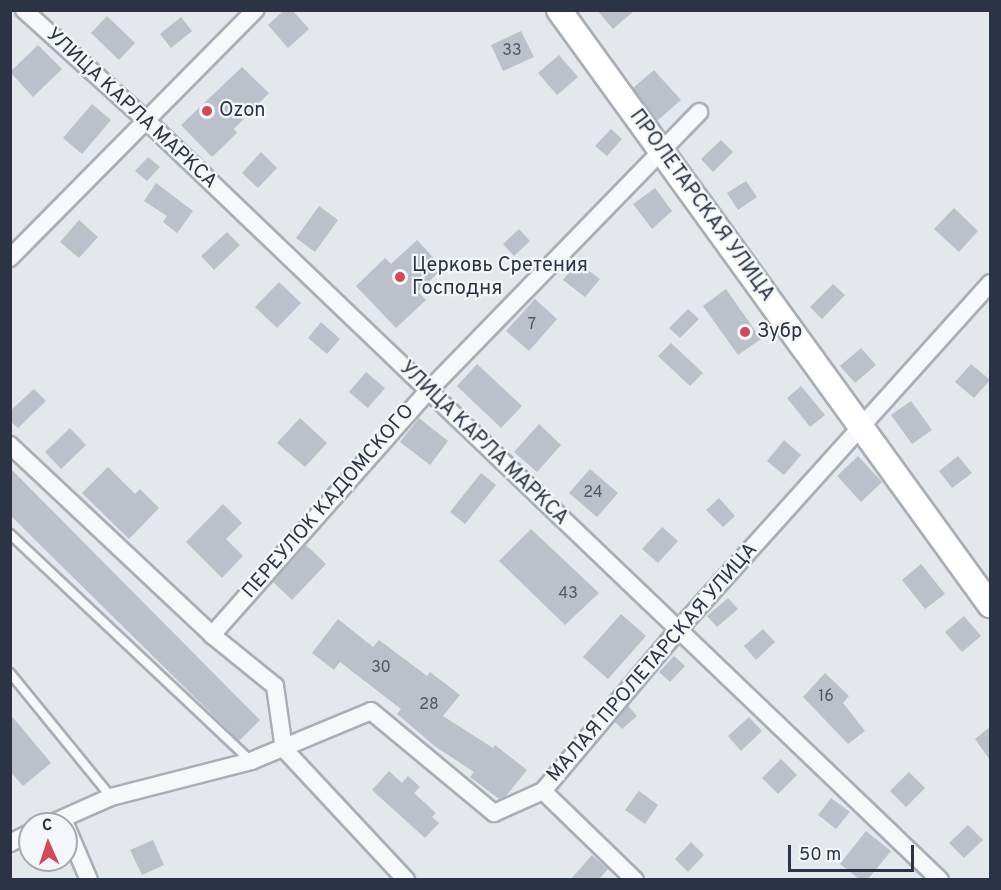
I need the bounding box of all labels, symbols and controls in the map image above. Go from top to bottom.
street label: УЛИЦА КАРЛА МАРКСА [40,23,222,195]
house number: 33 [502,41,522,61]
place label: Ozon [219,99,265,123]
marker: Ozon [200,104,214,118]
street label: ПРОЛЕТАРСКАЯ УЛИЦА [623,105,779,307]
place label: Церковь Сретения Господня [412,254,588,301]
marker: Церковь Сретения Господня [393,270,407,284]
house number: 7 [528,315,536,335]
place label: Зубр [757,320,802,344]
marker: Зубр [738,325,752,339]
street label: УЛИЦА КАРЛА МАРКСА [393,357,573,531]
street label: ПЕРЕУЛОК КАДОМСКОГО [238,400,420,604]
house number: 24 [583,483,603,503]
street label: МАЛАЯ ПРОЛЕТАРСКАЯ УЛИЦА [543,539,763,787]
house number: 43 [558,584,578,604]
house number: 30 [371,658,391,678]
house number: 16 [818,687,834,707]
house number: 28 [419,695,439,715]
north arrow [18,812,78,872]
text: С [42,816,53,836]
scale bar [791,833,917,871]
text: 50 m [799,844,841,867]

